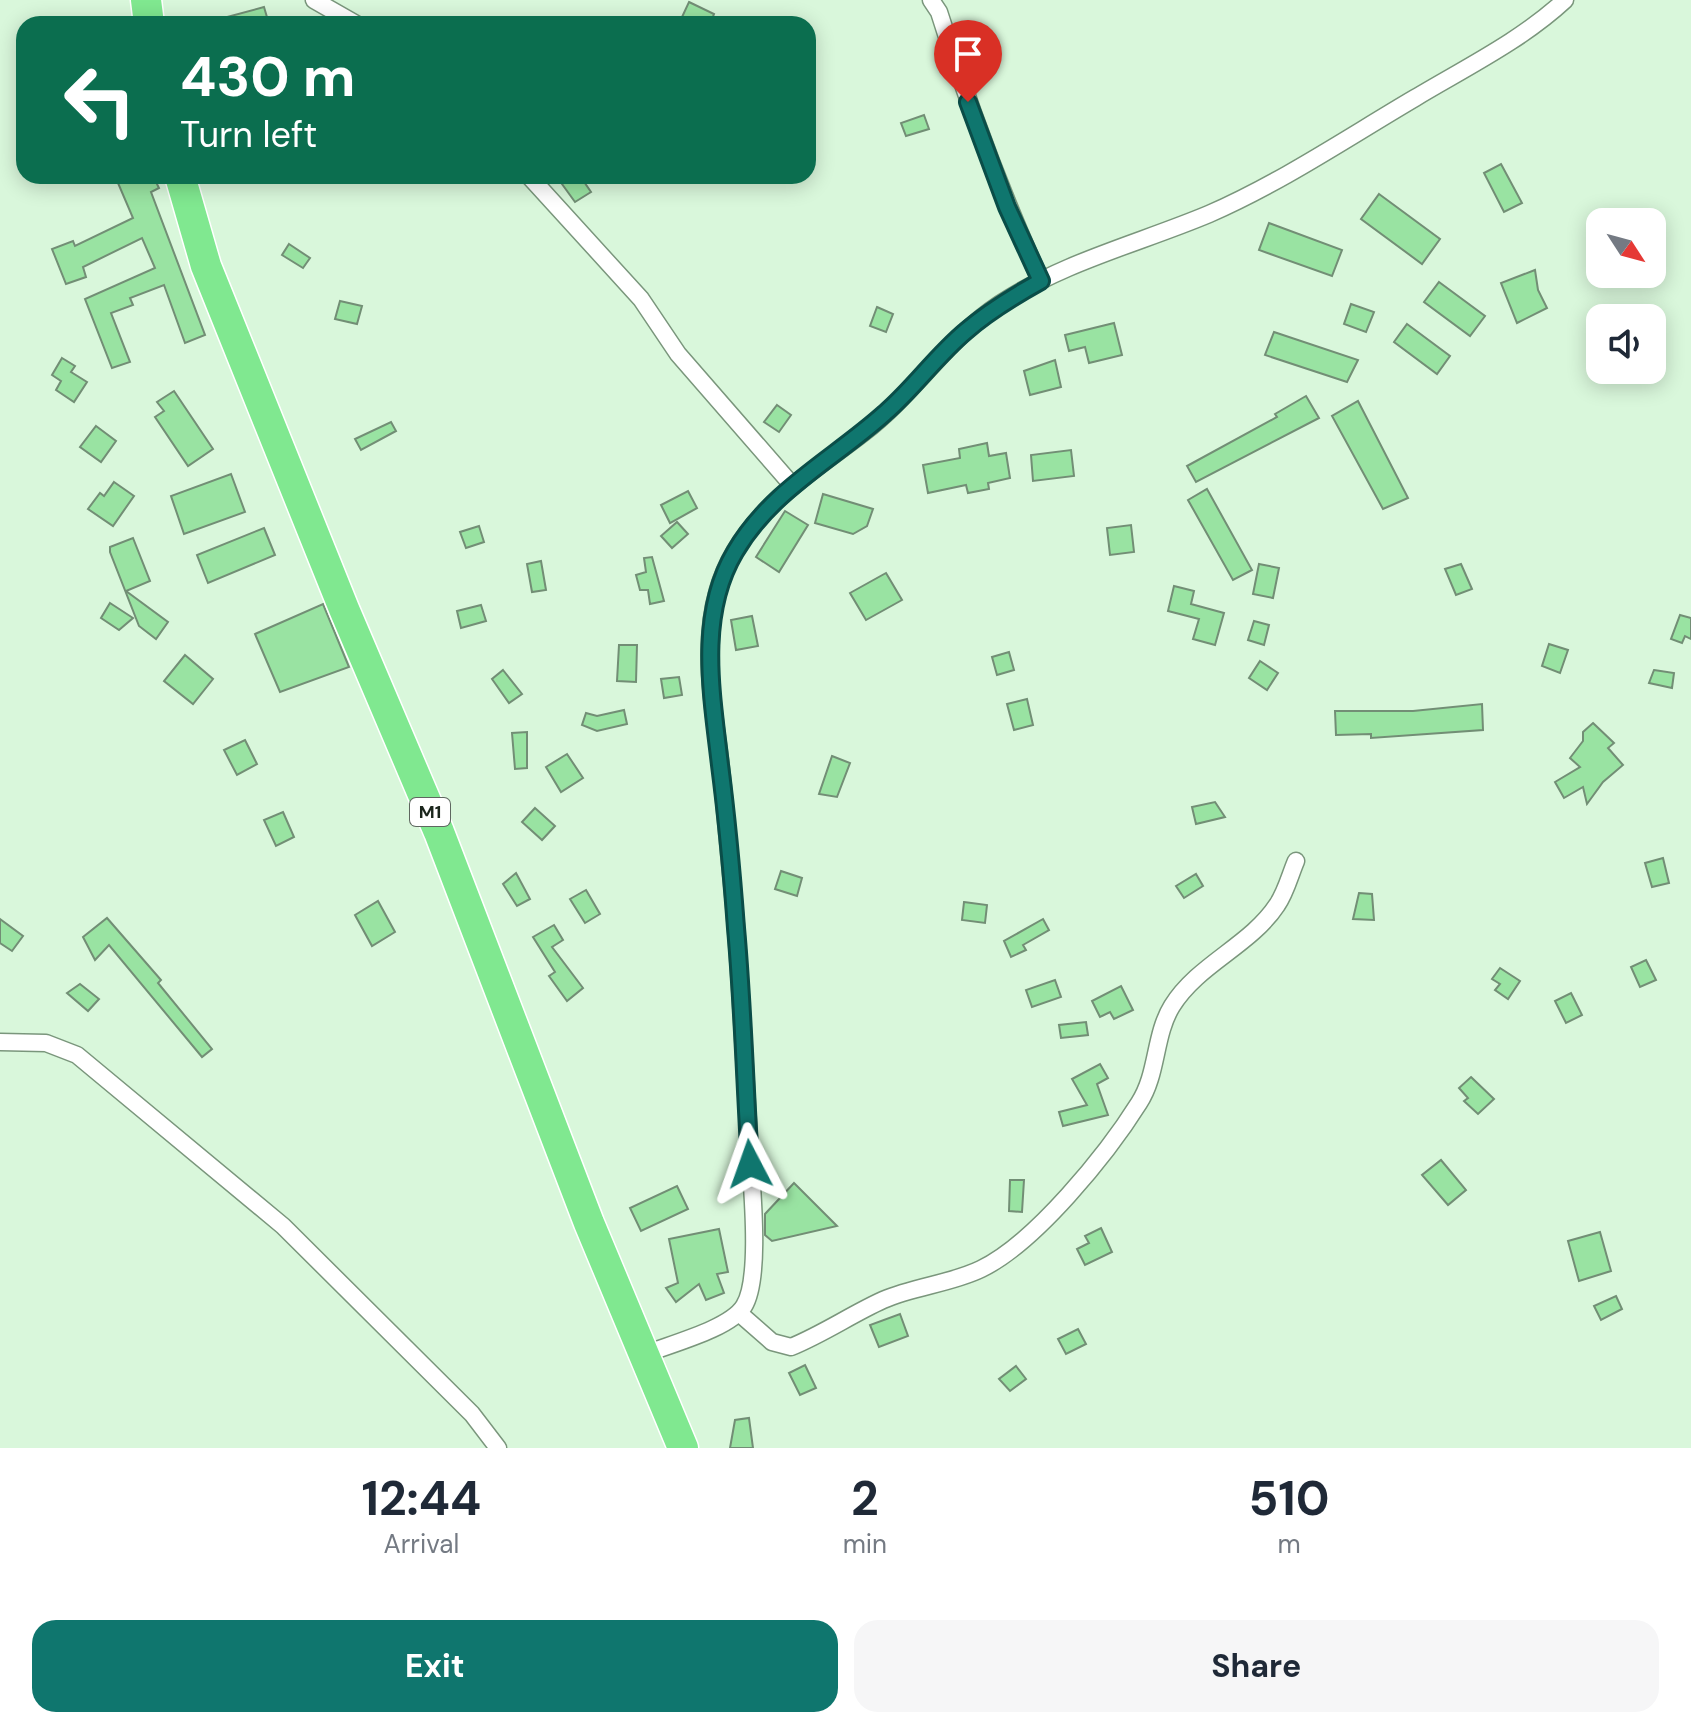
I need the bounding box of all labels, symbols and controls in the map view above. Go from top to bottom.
pin [934,20,1002,102]
icon: arrive [946,32,990,76]
text: 430 m [180,40,355,113]
icon: left [48,48,152,152]
text: Turn left [180,111,317,158]
north arrow [1586,208,1666,288]
map controls [1586,208,1666,384]
button: sound [1586,304,1666,384]
road number: M1 [410,798,450,826]
position arrow [708,1122,792,1206]
text: 12:44 [361,1467,481,1530]
text: 2 [851,1467,879,1530]
text: 510 [1248,1467,1330,1530]
text: Arrival [383,1527,459,1561]
text: min [843,1527,887,1561]
text: m [1277,1527,1301,1561]
button: Exit [32,1620,838,1712]
button: Share [854,1620,1659,1712]

